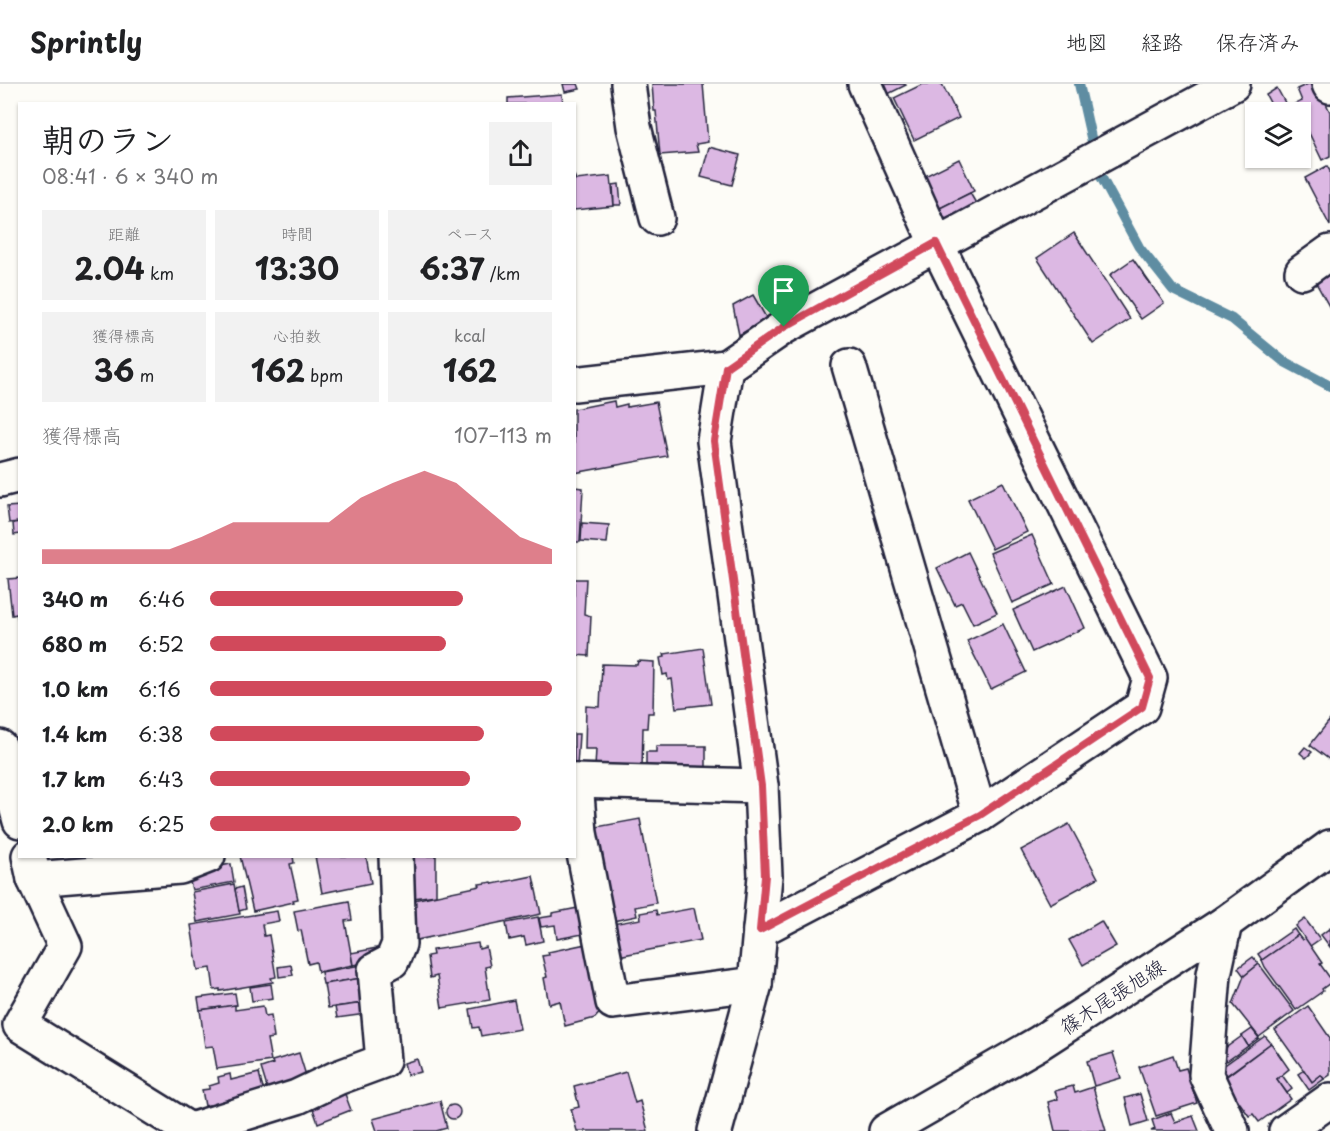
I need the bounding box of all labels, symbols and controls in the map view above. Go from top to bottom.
text: Sprintly [30,20,142,63]
text: 地図 [1066,25,1108,57]
text: 経路 [1141,25,1183,57]
text: 保存済み [1216,25,1300,57]
map controls [1245,102,1311,168]
button: layers [1245,102,1311,168]
text: 朝のラン [42,113,174,163]
button: share [489,122,552,185]
text: 08:41 · 6 × 340 m [42,161,218,191]
text: 距離 [108,221,140,245]
text: 時間 [281,221,313,245]
text: ペース [446,221,494,245]
text: 2.04 [74,245,145,290]
text: 13:30 [255,245,339,290]
text: 6:37 [420,245,485,290]
text: km [145,261,174,285]
text: /km [485,261,520,285]
pin [758,265,809,327]
icon: arrive [767,274,800,307]
text: 獲得標高 [92,323,156,347]
text: 心拍数 [273,323,321,347]
text: kcal [454,323,486,347]
text: 36 [94,347,135,392]
text: 162 [251,347,305,392]
text: 162 [443,347,497,392]
text: m [135,363,154,387]
text: bpm [305,363,343,387]
text: 獲得標高 [42,420,122,450]
text: 107–113 m [454,420,552,450]
text: 340 m [42,584,108,614]
text: 6:46 [138,584,185,614]
text: 680 m [42,629,107,659]
text: 6:52 [138,629,184,659]
text: 1.0 km [42,674,109,704]
text: 6:16 [138,674,181,704]
text: 1.4 km [42,719,108,749]
text: 6:38 [138,719,183,749]
text: 1.7 km [42,764,105,794]
text: 6:43 [138,764,184,794]
text: 2.0 km [42,809,114,839]
text: 6:25 [138,809,184,839]
street label: 篠木尾張旭線 [1054,951,1170,1041]

